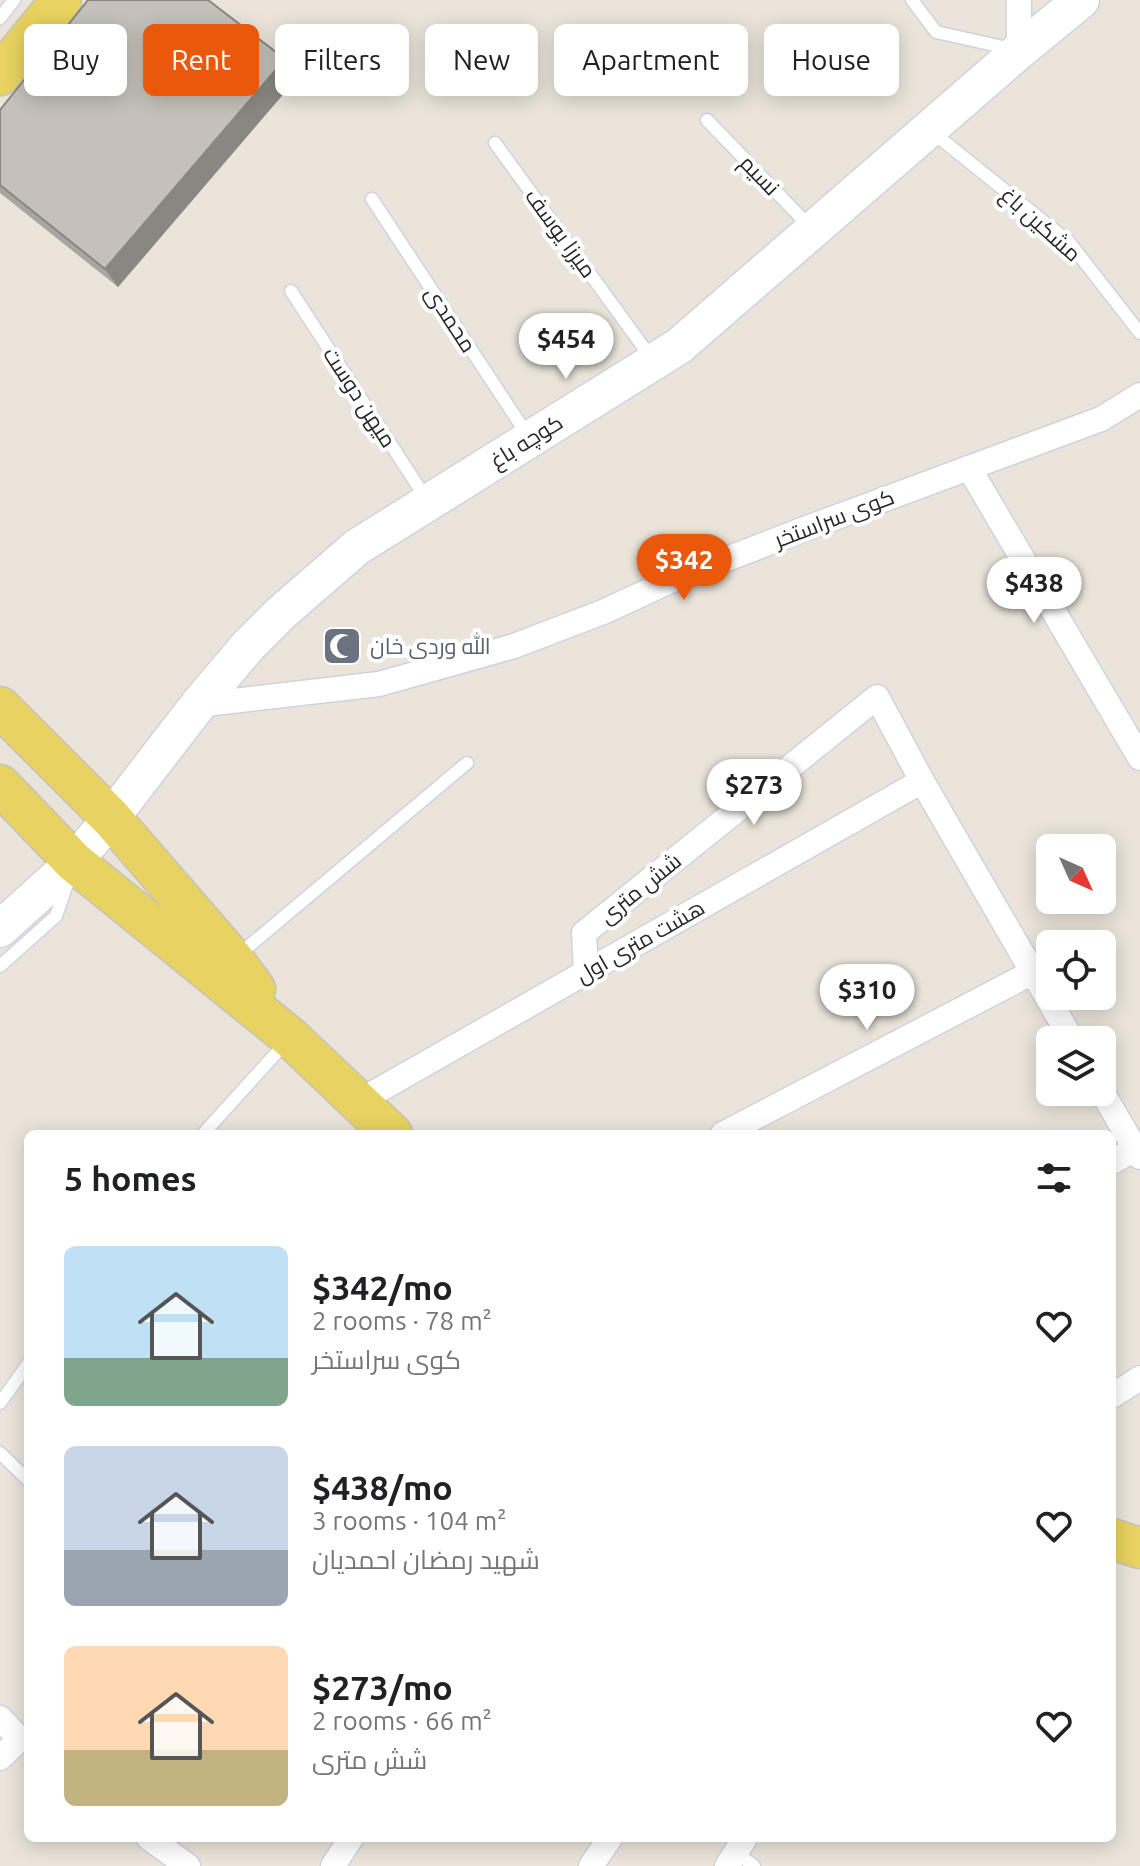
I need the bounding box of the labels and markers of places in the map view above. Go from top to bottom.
pin: $454 [519,313,613,381]
pin: $342 [637,534,731,602]
pin: $438 [987,557,1081,625]
mosque icon: الله وردی خان [321,625,363,667]
place label: الله وردی خان [370,632,491,659]
pin: $273 [707,759,801,827]
pin: $310 [820,964,914,1032]

